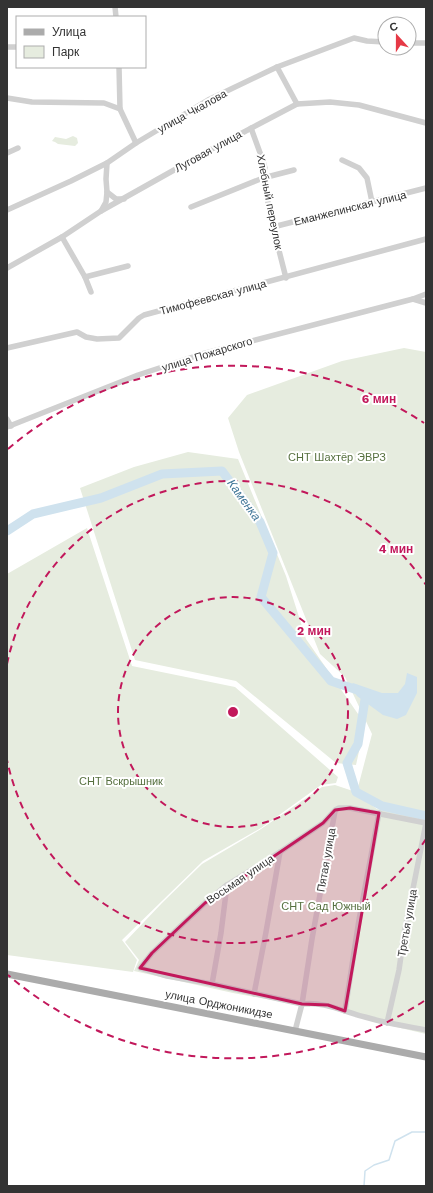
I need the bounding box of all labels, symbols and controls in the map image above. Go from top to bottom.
legend [16,16,146,68]
north arrow [377,16,417,56]
text: С [388,20,400,35]
text: Улица [52,25,86,39]
text: Парк [52,45,80,59]
street label: улица Чкалова [155,87,230,136]
street label: Луговая улица [173,127,245,175]
street label: Хлебный переулок [254,153,285,251]
street label: Еманжелинская улица [293,188,409,229]
street label: Тимофеевская улица [158,277,269,318]
street label: улица Пожарского [160,335,254,374]
text: 6 мин [362,392,396,406]
park label: СНТ Шахтёр ЭВРЗ [288,451,386,464]
water label: Каменка [224,477,264,524]
text: 4 мин [379,542,413,556]
text: 2 мин [297,624,331,638]
centre of rings [226,705,240,719]
park label: СНТ Вскрышник [79,775,163,788]
street label: Пятая улица [314,826,339,893]
street label: Восьмая улица [204,852,277,907]
street label: Третья улица [395,887,420,958]
park label: СНТ Сад Южный [281,900,371,913]
street label: улица Орджоникидзе [164,988,274,1021]

